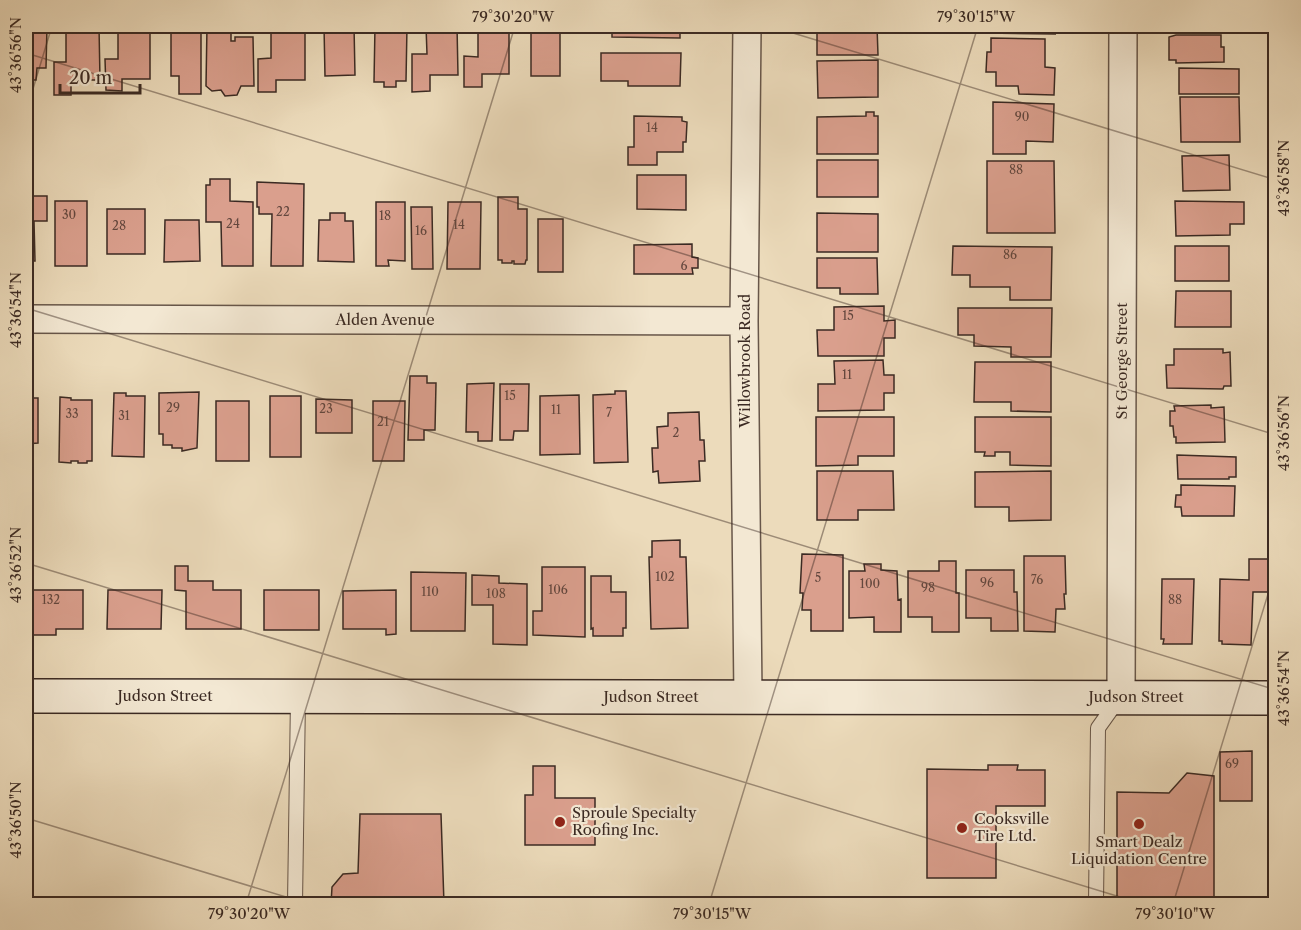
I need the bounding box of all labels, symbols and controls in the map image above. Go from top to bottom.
text: 79°30'20"W [472,7,555,26]
text: 79°30'15"W [937,7,1016,26]
text: 43°36'56"N [6,17,25,93]
scale bar [60,57,140,95]
text: 20 m [69,67,113,89]
house number: 90 [1015,109,1029,124]
house number: 14 [646,120,658,135]
text: 43°36'58"N [1274,140,1293,216]
house number: 88 [1009,162,1023,177]
house number: 22 [276,204,290,219]
house number: 30 [62,207,76,222]
house number: 18 [379,208,391,223]
house number: 24 [226,216,240,231]
house number: 14 [453,217,465,232]
house number: 28 [112,218,126,233]
house number: 16 [415,223,427,238]
house number: 86 [1003,247,1017,262]
house number: 6 [680,258,688,273]
text: 43°36'54"N [6,272,25,348]
street label: Willowbrook Road [735,294,754,429]
street label: St George Street [1112,302,1131,419]
house number: 15 [842,308,854,323]
street label: Alden Avenue [334,310,435,329]
house number: 11 [842,367,852,382]
house number: 15 [504,388,516,403]
text: 43°36'56"N [1274,395,1293,471]
house number: 29 [166,400,180,415]
house number: 23 [319,401,333,416]
house number: 11 [551,402,561,417]
house number: 7 [606,405,612,420]
house number: 33 [65,406,79,421]
house number: 31 [118,408,130,423]
house number: 21 [377,414,389,429]
house number: 2 [673,425,680,440]
text: 43°36'52"N [6,527,25,603]
house number: 102 [655,569,675,584]
house number: 5 [815,570,821,585]
house number: 76 [1031,572,1043,587]
house number: 96 [980,575,994,590]
house number: 100 [860,576,880,591]
house number: 98 [921,580,935,595]
house number: 106 [548,582,568,597]
house number: 110 [421,584,439,599]
house number: 108 [486,586,506,601]
house number: 132 [42,592,60,607]
house number: 88 [1168,592,1182,607]
text: 43°36'54"N [1274,650,1293,726]
street label: Judson Street [115,686,213,705]
street label: Judson Street [601,687,699,706]
street label: Judson Street [1086,687,1184,706]
house number: 69 [1225,756,1239,771]
text: 43°36'50"N [6,781,25,859]
place label: Sproule Specialty Roofing Inc. [572,803,697,839]
place label: Cooksville Tire Ltd. [974,809,1049,845]
marker: Sproule Specialty Roofing Inc. [553,815,567,829]
marker: Smart Dealz Liquidation Centre [1132,817,1146,831]
marker: Cooksville Tire Ltd. [955,821,969,835]
place label: Smart Dealz Liquidation Centre [1071,832,1207,868]
text: 79°30'20"W [208,904,291,923]
text: 79°30'15"W [673,904,752,923]
text: 79°30'10"W [1135,904,1216,923]

